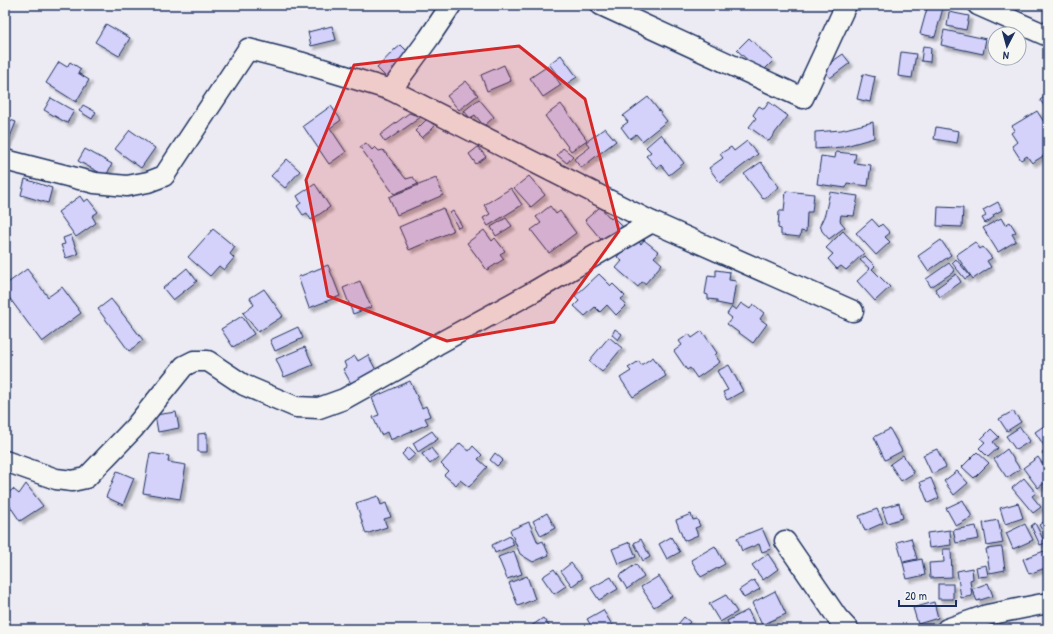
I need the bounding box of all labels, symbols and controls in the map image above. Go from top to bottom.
north arrow [987,26,1027,66]
text: N [1002,49,1010,63]
scale bar [899,582,956,608]
text: 20 m [905,587,927,604]

